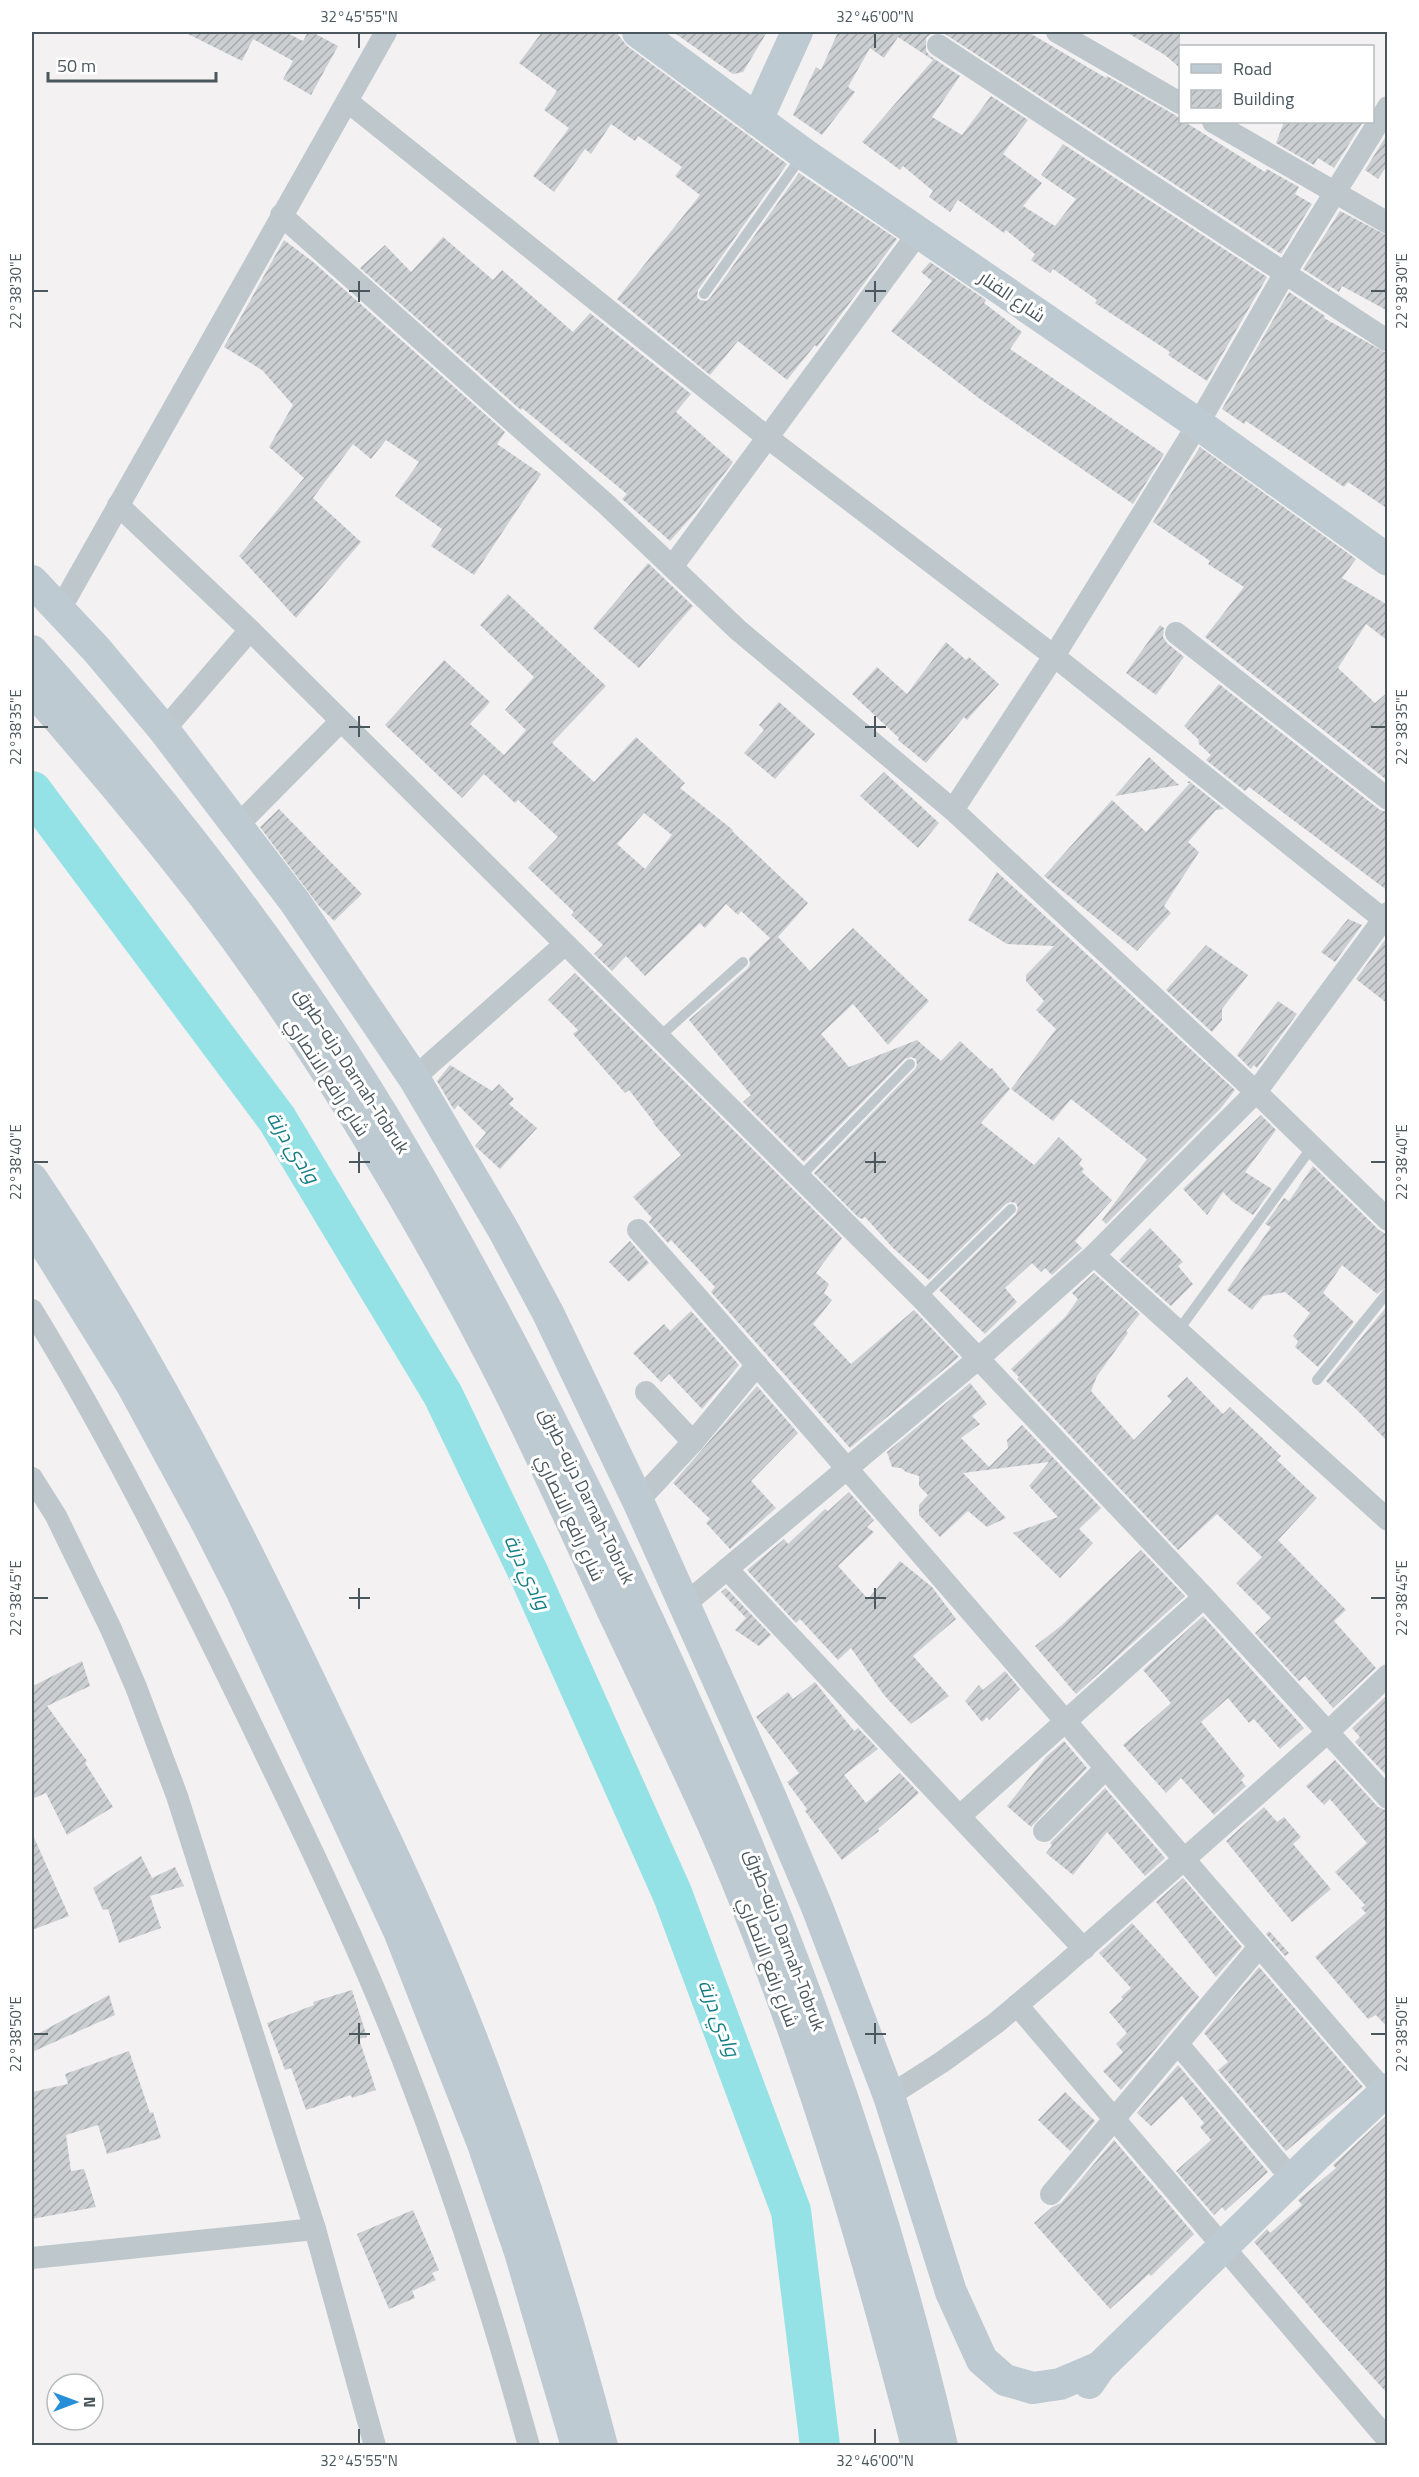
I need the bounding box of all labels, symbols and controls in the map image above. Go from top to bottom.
text: 32°45'55"N [320,5,398,28]
text: 32°46'00"N [836,5,914,28]
scale bar [48,45,216,83]
legend [1179,45,1374,123]
text: 50 m [57,52,96,79]
text: Road [1233,55,1272,82]
text: Building [1233,85,1294,112]
text: 22°38'30"E [4,253,27,329]
text: 22°38'30"E [1390,253,1413,329]
street label: شارع الفنار [973,264,1051,329]
text: 22°38'35"E [4,689,27,765]
text: 22°38'35"E [1390,689,1413,765]
street label: درنه-طبرق Darnah-Tobruk [288,982,417,1159]
street label: شارع رافع الانصاري [278,1012,376,1142]
water label: وادي درنة [258,1105,328,1190]
text: 22°38'40"E [4,1124,27,1200]
text: 22°38'40"E [1390,1124,1413,1200]
street label: درنه-طبرق Darnah-Tobruk [533,1403,642,1589]
street label: شارع رافع الانصاري [528,1450,612,1586]
water label: وادي درنة [496,1529,559,1616]
text: 22°38'45"E [4,1560,27,1636]
text: 22°38'45"E [1390,1560,1413,1636]
street label: درنه-طبرق Darnah-Tobruk [738,1845,833,2035]
street label: شارع رافع الانصاري [730,1893,806,2031]
water label: وادي درنة [690,1975,749,2062]
text: 22°38'50"E [4,1996,27,2072]
text: 22°38'50"E [1390,1996,1413,2072]
north arrow [45,2372,105,2432]
text: N [78,2396,102,2408]
text: 32°45'55"N [320,2449,398,2472]
text: 32°46'00"N [836,2449,914,2472]

